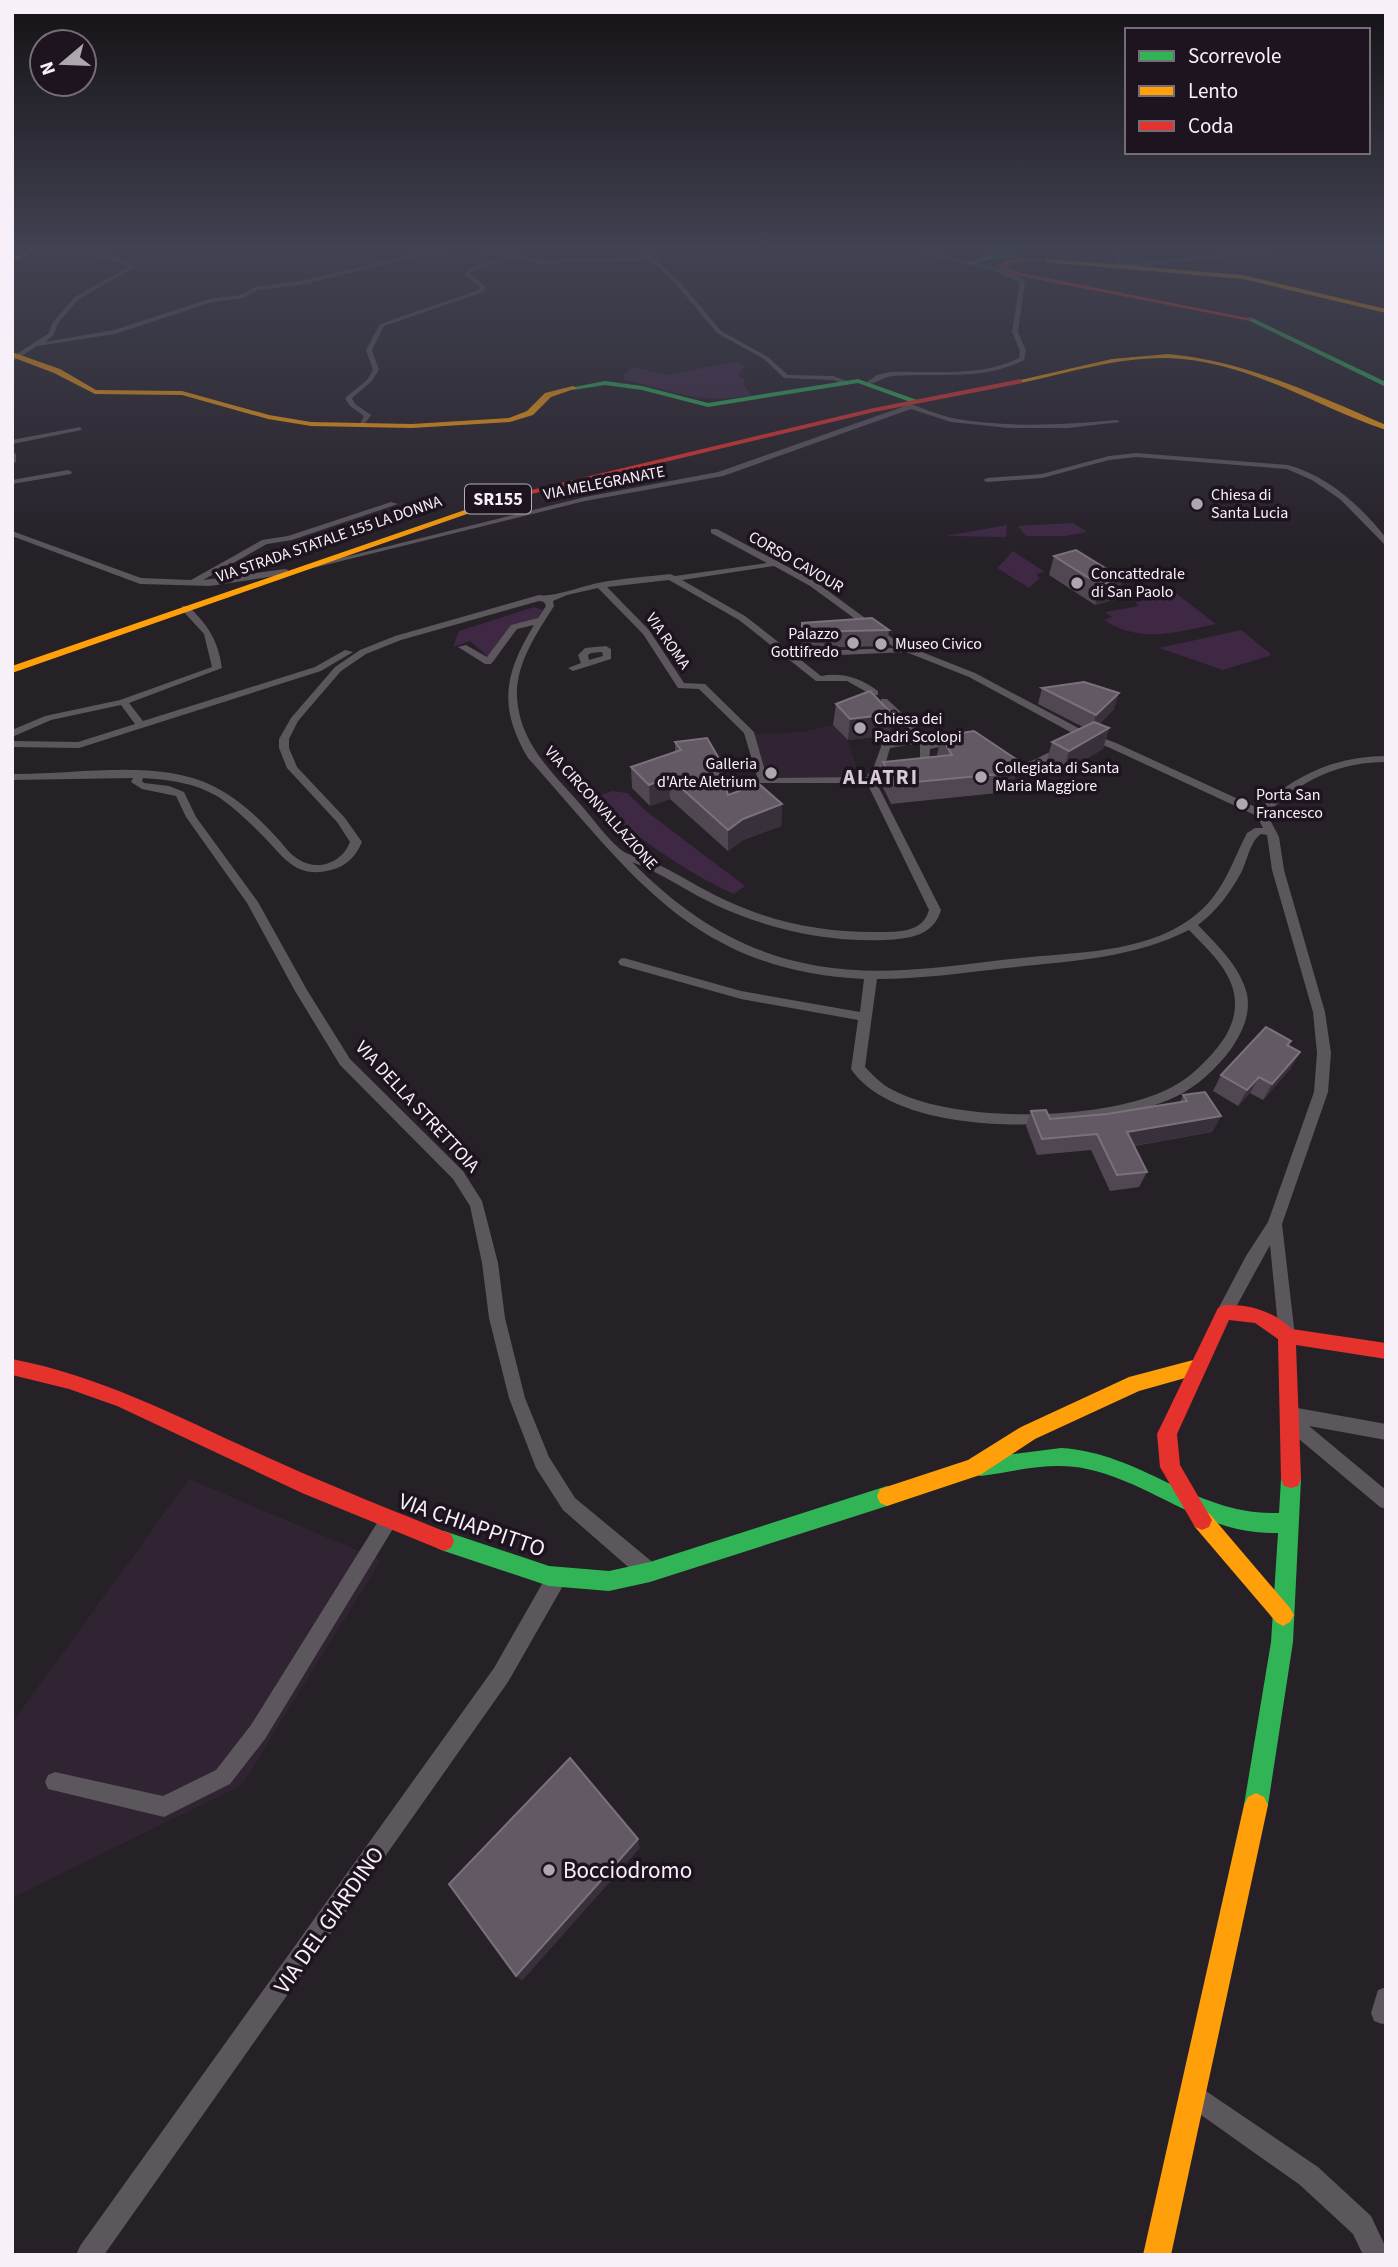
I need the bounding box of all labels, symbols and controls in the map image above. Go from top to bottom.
north arrow [28,28,98,98]
legend [1125,28,1370,154]
text: Scorrevole [1188,41,1282,71]
text: N [34,58,63,78]
text: Lento [1188,76,1238,106]
text: Coda [1188,111,1234,141]
street label: VIA MELEGRANATE [541,460,667,506]
place label: Chiesa di Santa Lucia [1211,484,1288,524]
road number: SR155 [465,485,531,514]
street label: VIA STRADA STATALE 155 LA DONNA [213,490,445,588]
marker: Chiesa di Santa Lucia [1189,496,1205,512]
street label: CORSO CAVOUR [744,526,848,598]
place label: Concattedrale di San Paolo [1091,563,1185,603]
marker: Concattedrale di San Paolo [1069,575,1085,591]
street label: VIA ROMA [641,608,696,674]
place label: Palazzo Gottifredo [771,623,839,663]
place label: Museo Civico [895,633,982,655]
marker: Palazzo Gottifredo [845,635,861,651]
marker: Museo Civico [873,636,889,652]
place label: Chiesa dei Padri Scolopi [874,708,962,748]
marker: Chiesa dei Padri Scolopi [852,720,868,736]
street label: VIA CIRCONVALLAZIONE [539,741,663,875]
place label: Galleria d'Arte Aletrium [657,753,757,793]
place label: Collegiata di Santa Maria Maggiore [995,757,1119,797]
district label: ALATRI [842,762,919,792]
marker: Galleria d'Arte Aletrium [763,765,779,781]
marker: Collegiata di Santa Maria Maggiore [973,769,989,785]
place label: Porta San Francesco [1256,784,1323,824]
marker: Porta San Francesco [1234,796,1250,812]
street label: VIA DELLA STRETTOIA [349,1035,486,1180]
street label: VIA CHIAPPITTO [394,1484,550,1566]
street label: VIA DEL GIARDINO [266,1840,392,2000]
place label: Bocciodromo [563,1854,692,1887]
marker: Bocciodromo [541,1862,557,1878]

